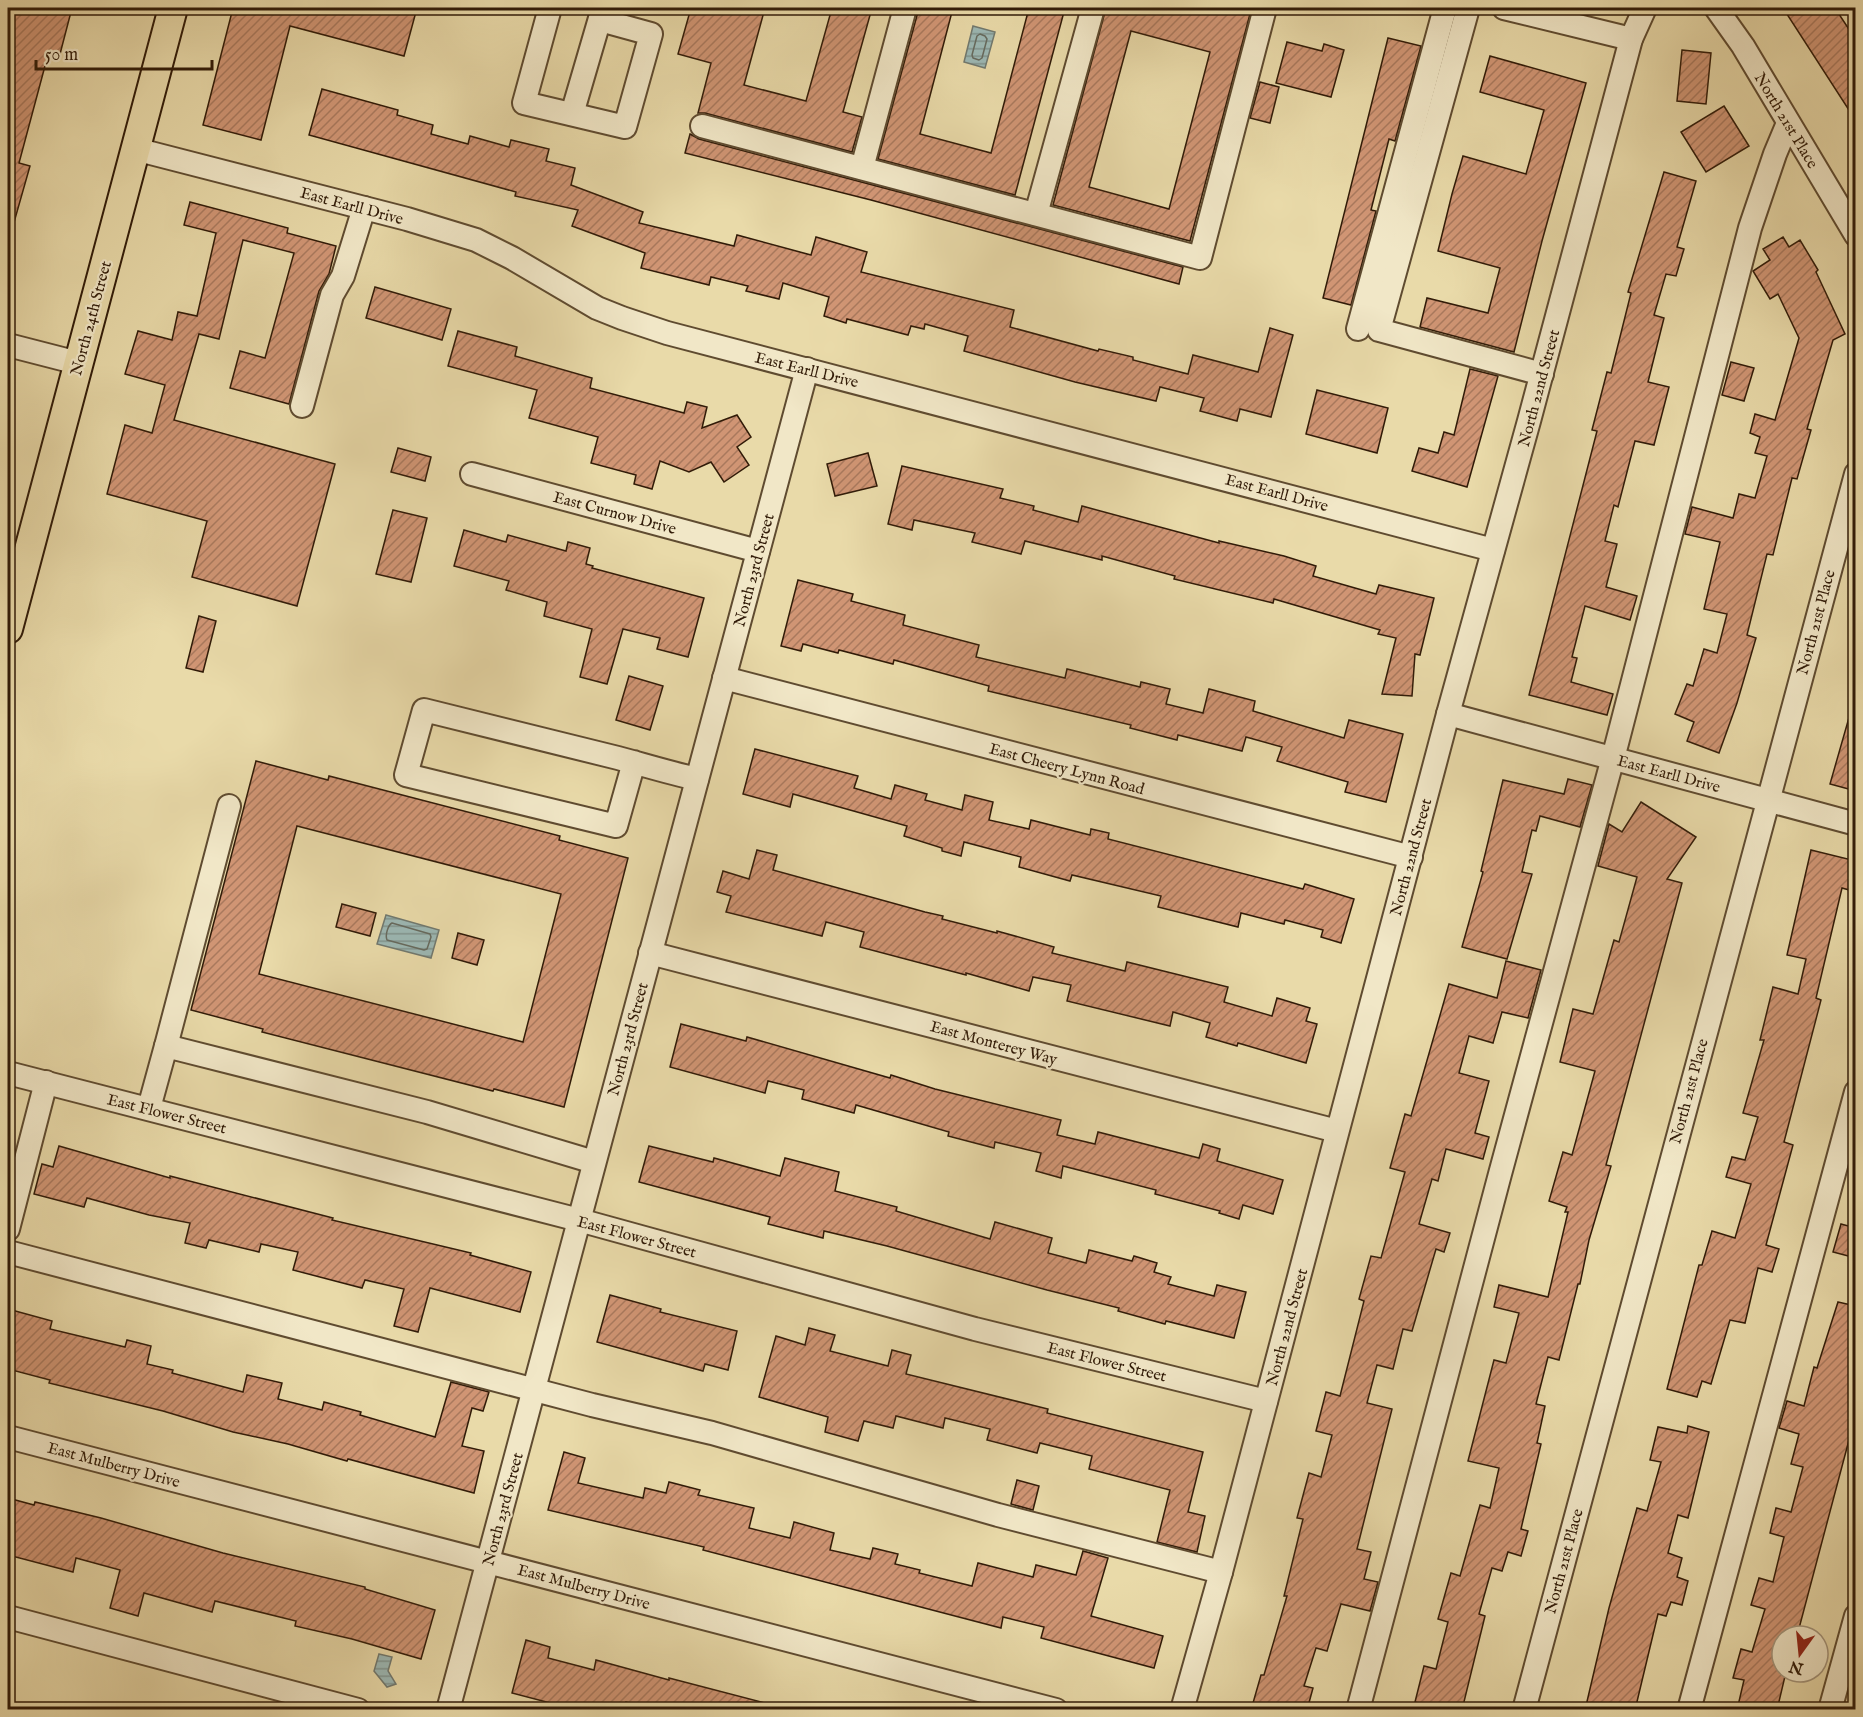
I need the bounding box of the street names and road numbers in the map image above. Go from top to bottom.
street label: North 21st Place [1749,70,1822,173]
street label: East Earll Drive [298,184,405,230]
street label: North 24th Street [67,258,117,378]
street label: North 22nd Street [1515,327,1565,449]
street label: East Earll Drive [753,348,860,393]
street label: East Earll Drive [1223,471,1330,517]
street label: East Curnow Drive [551,488,678,540]
street label: North 23rd Street [730,511,780,629]
street label: North 21st Place [1793,568,1841,677]
street label: East Cheery Lynn Road [987,740,1147,800]
street label: East Earll Drive [1615,752,1722,798]
street label: North 22nd Street [1387,796,1437,918]
street label: North 23rd Street [604,980,654,1098]
street label: East Monterey Way [928,1017,1059,1071]
street label: North 21st Place [1666,1037,1714,1146]
street label: East Flower Street [105,1090,229,1140]
street label: East Flower Street [575,1212,699,1264]
street label: North 22nd Street [1263,1266,1313,1388]
street label: East Flower Street [1045,1338,1169,1388]
street label: East Mulberry Drive [45,1439,182,1493]
street label: North 23rd Street [479,1450,529,1568]
street label: North 21st Place [1541,1507,1589,1616]
street label: East Mulberry Drive [515,1561,652,1615]

